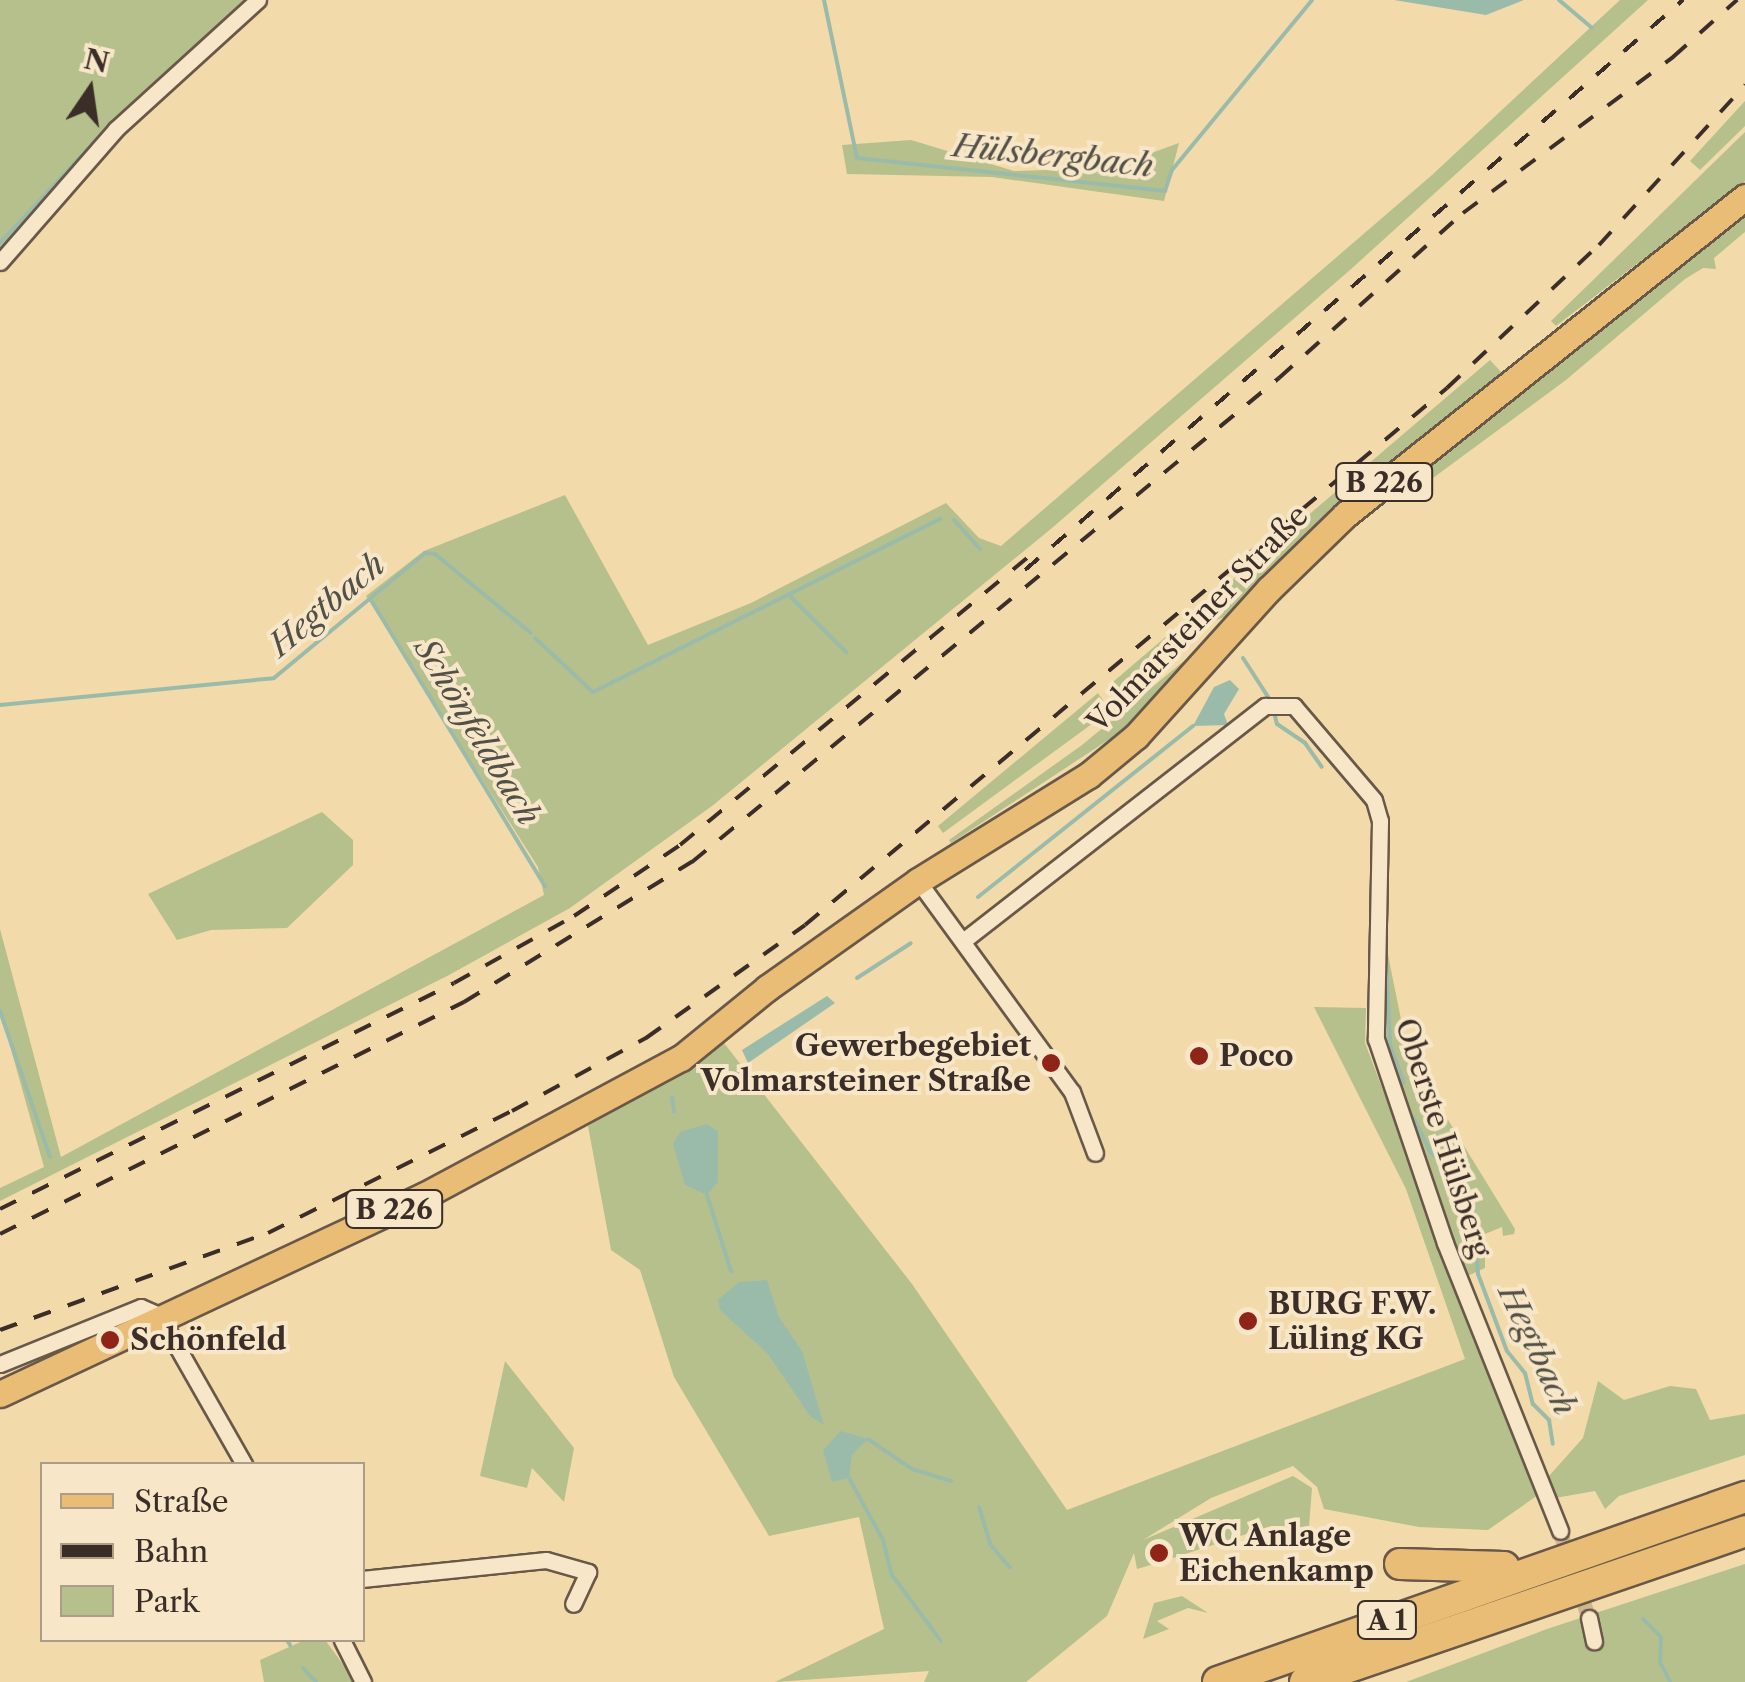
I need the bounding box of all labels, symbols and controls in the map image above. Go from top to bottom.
north arrow [40,40,140,140]
text: N [81,41,112,80]
water label: Hülsbergbach [951,126,1155,186]
road number: B 226 [1334,459,1434,505]
street label: Volmarsteiner Straße [1080,498,1316,740]
water label: Hegtbach [261,545,393,665]
water label: Schönfeldbach [406,632,548,832]
street label: Oberste Hülsberg [1387,1014,1499,1262]
place label: Gewerbegebiet Volmarsteiner Straße [701,1028,1031,1098]
place label: Poco [1219,1038,1294,1074]
marker: Poco [1188,1045,1210,1067]
marker: Gewerbegebiet Volmarsteiner Straße [1040,1052,1062,1074]
road number: B 226 [344,1186,444,1232]
water label: Hegtbach [1490,1279,1584,1421]
place label: BURG F.W. Lüling KG [1268,1286,1436,1356]
marker: BURG F.W. Lüling KG [1237,1310,1259,1332]
place label: Schönfeld [130,1322,287,1358]
marker: Schönfeld [99,1329,121,1351]
legend [40,1462,365,1642]
text: Straße [134,1483,229,1520]
place label: WC Anlage Eichenkamp [1179,1518,1374,1588]
text: Bahn [134,1533,208,1570]
marker: WC Anlage Eichenkamp [1148,1542,1170,1564]
text: Park [134,1583,199,1620]
road number: A 1 [1354,1597,1420,1643]

